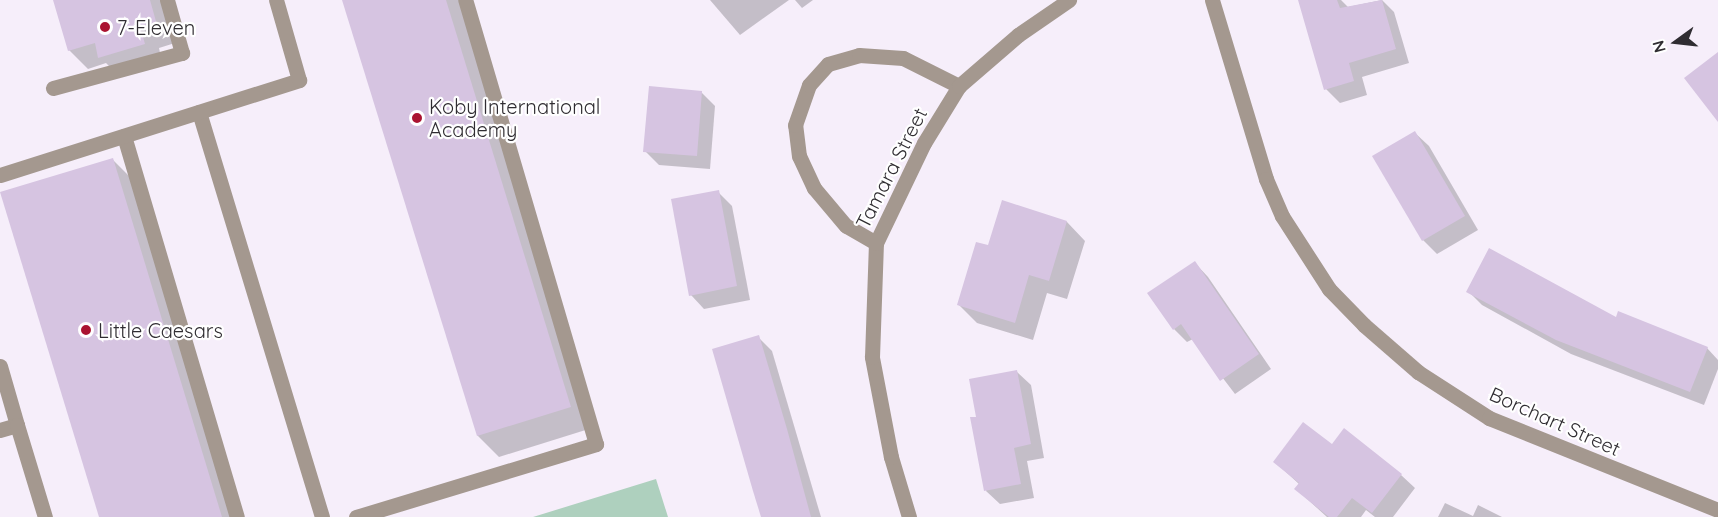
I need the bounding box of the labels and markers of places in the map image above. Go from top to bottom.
place label: 7-Eleven [117,15,195,39]
marker: 7-Eleven [98,20,112,34]
place label: Koby International Academy [429,94,600,141]
marker: Koby International Academy [410,111,424,125]
place label: Little Caesars [98,318,223,342]
marker: Little Caesars [79,323,93,337]

